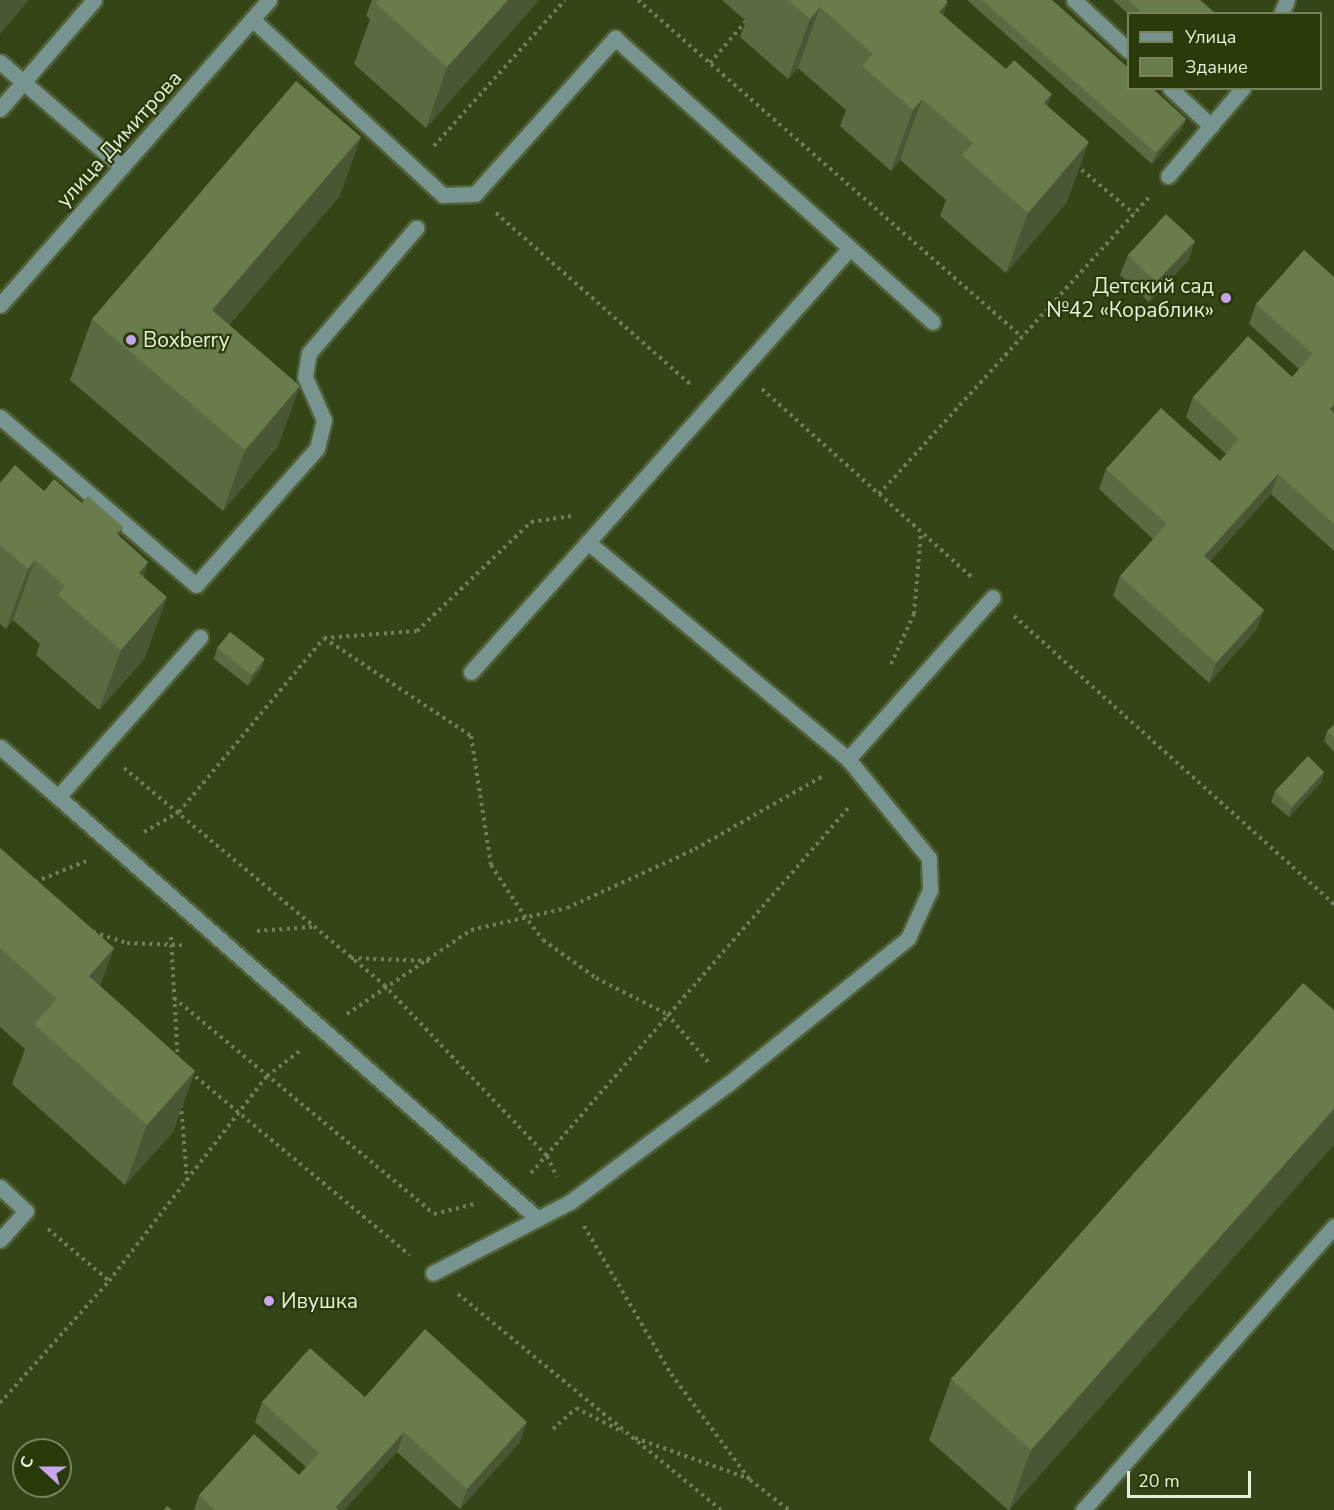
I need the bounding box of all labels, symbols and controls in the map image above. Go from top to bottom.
legend [1127,12,1322,90]
text: Улица [1185,25,1236,49]
text: Здание [1185,55,1248,79]
street label: улица Димитрова [51,65,187,213]
place label: Детский сад №42 «Кораблик» [1046,273,1214,323]
marker: Детский сад №42 «Кораблик» [1219,291,1233,305]
place label: Boxberry [143,327,230,353]
marker: Boxberry [124,333,138,347]
place label: Ивушка [281,1288,358,1314]
marker: Ивушка [262,1294,276,1308]
north arrow [12,1438,72,1498]
text: С [15,1453,39,1471]
scale bar [1130,1459,1254,1497]
text: 20 m [1138,1469,1180,1493]

